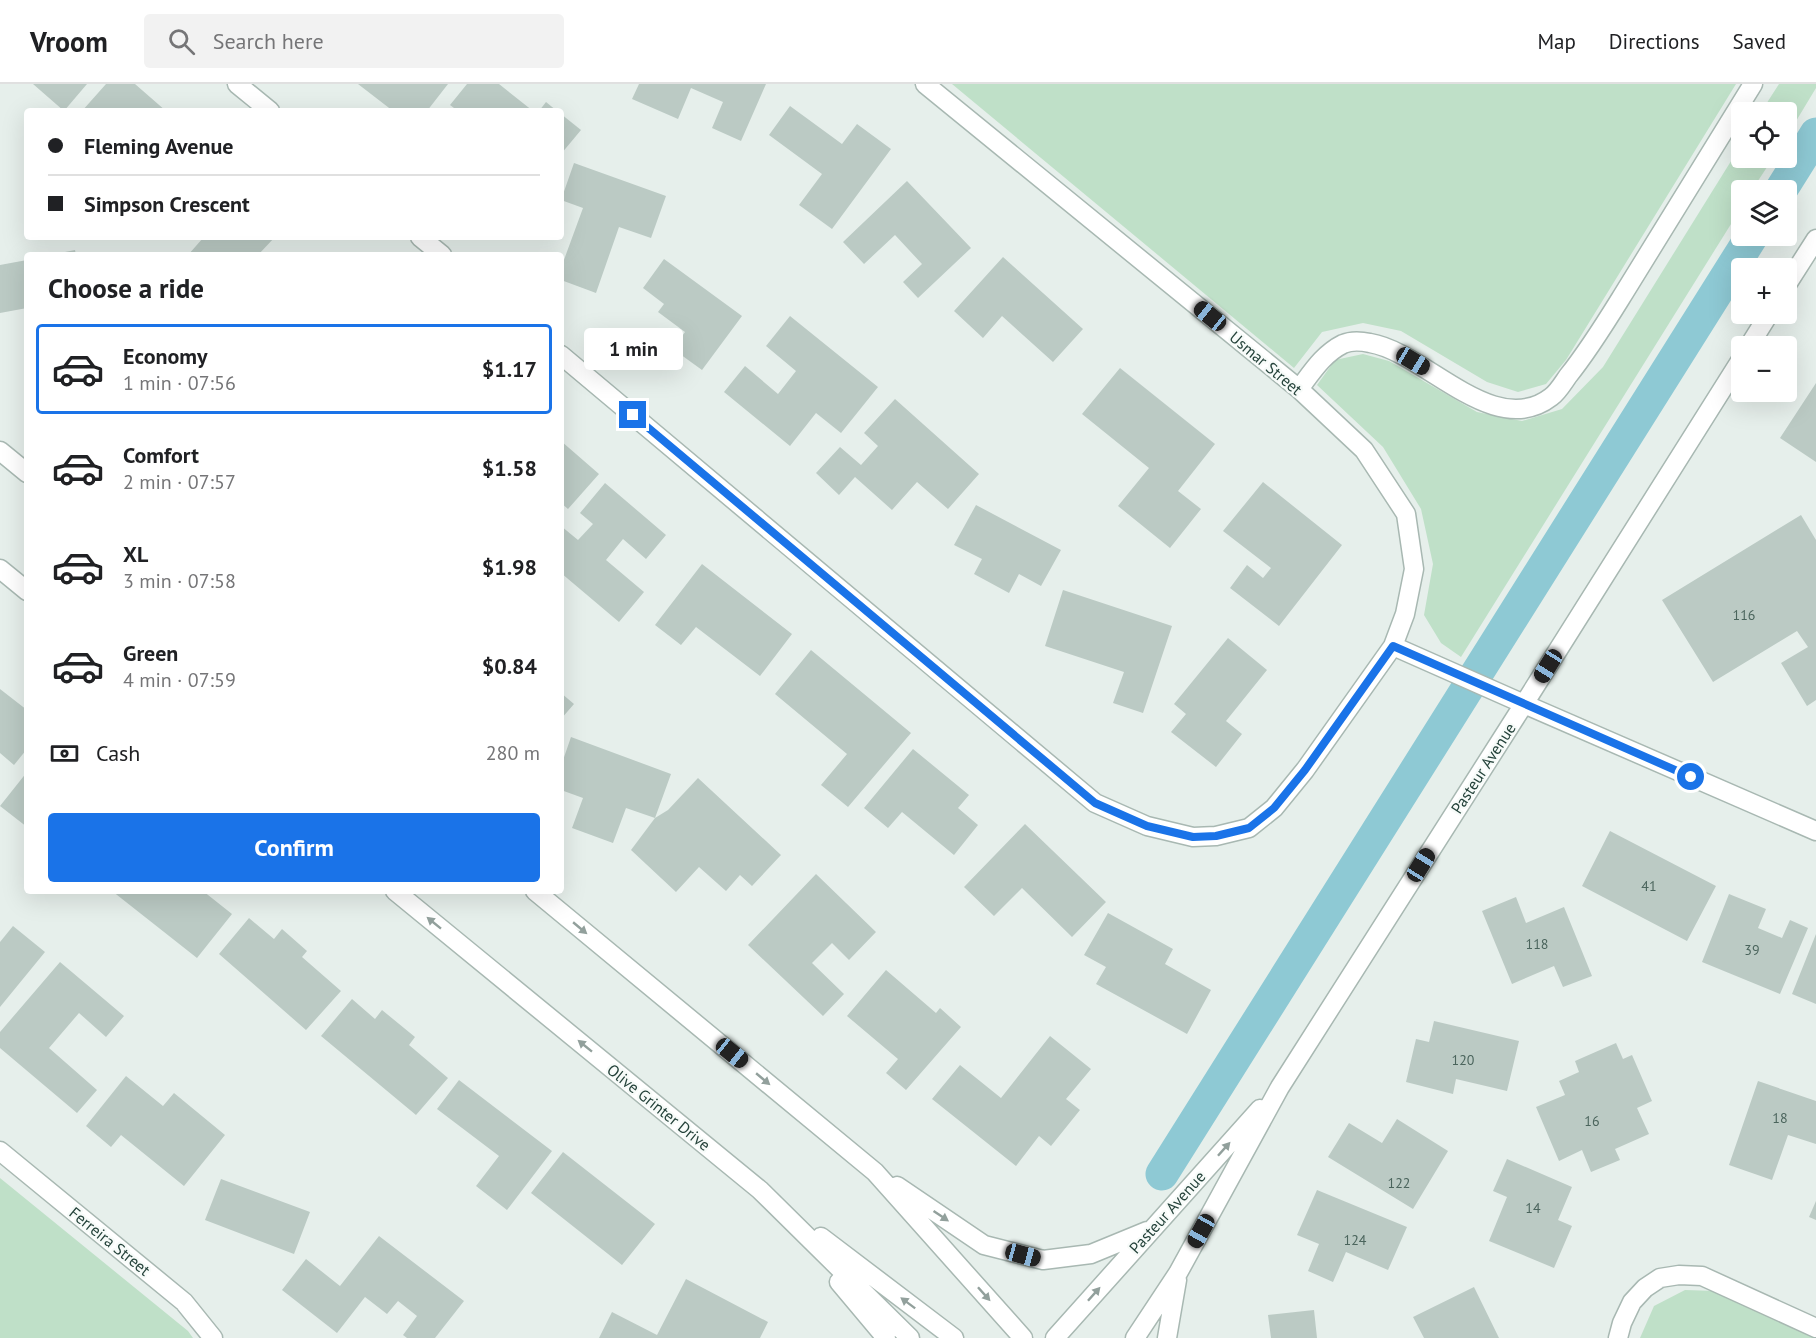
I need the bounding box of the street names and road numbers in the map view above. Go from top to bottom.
street label: Usmar Street [1226,327,1307,400]
street label: Pasteur Avenue [1446,719,1520,817]
street label: Olive Grinter Drive [603,1059,715,1155]
street label: Pasteur Avenue [1125,1167,1209,1257]
street label: Ferreira Street [66,1202,155,1280]

